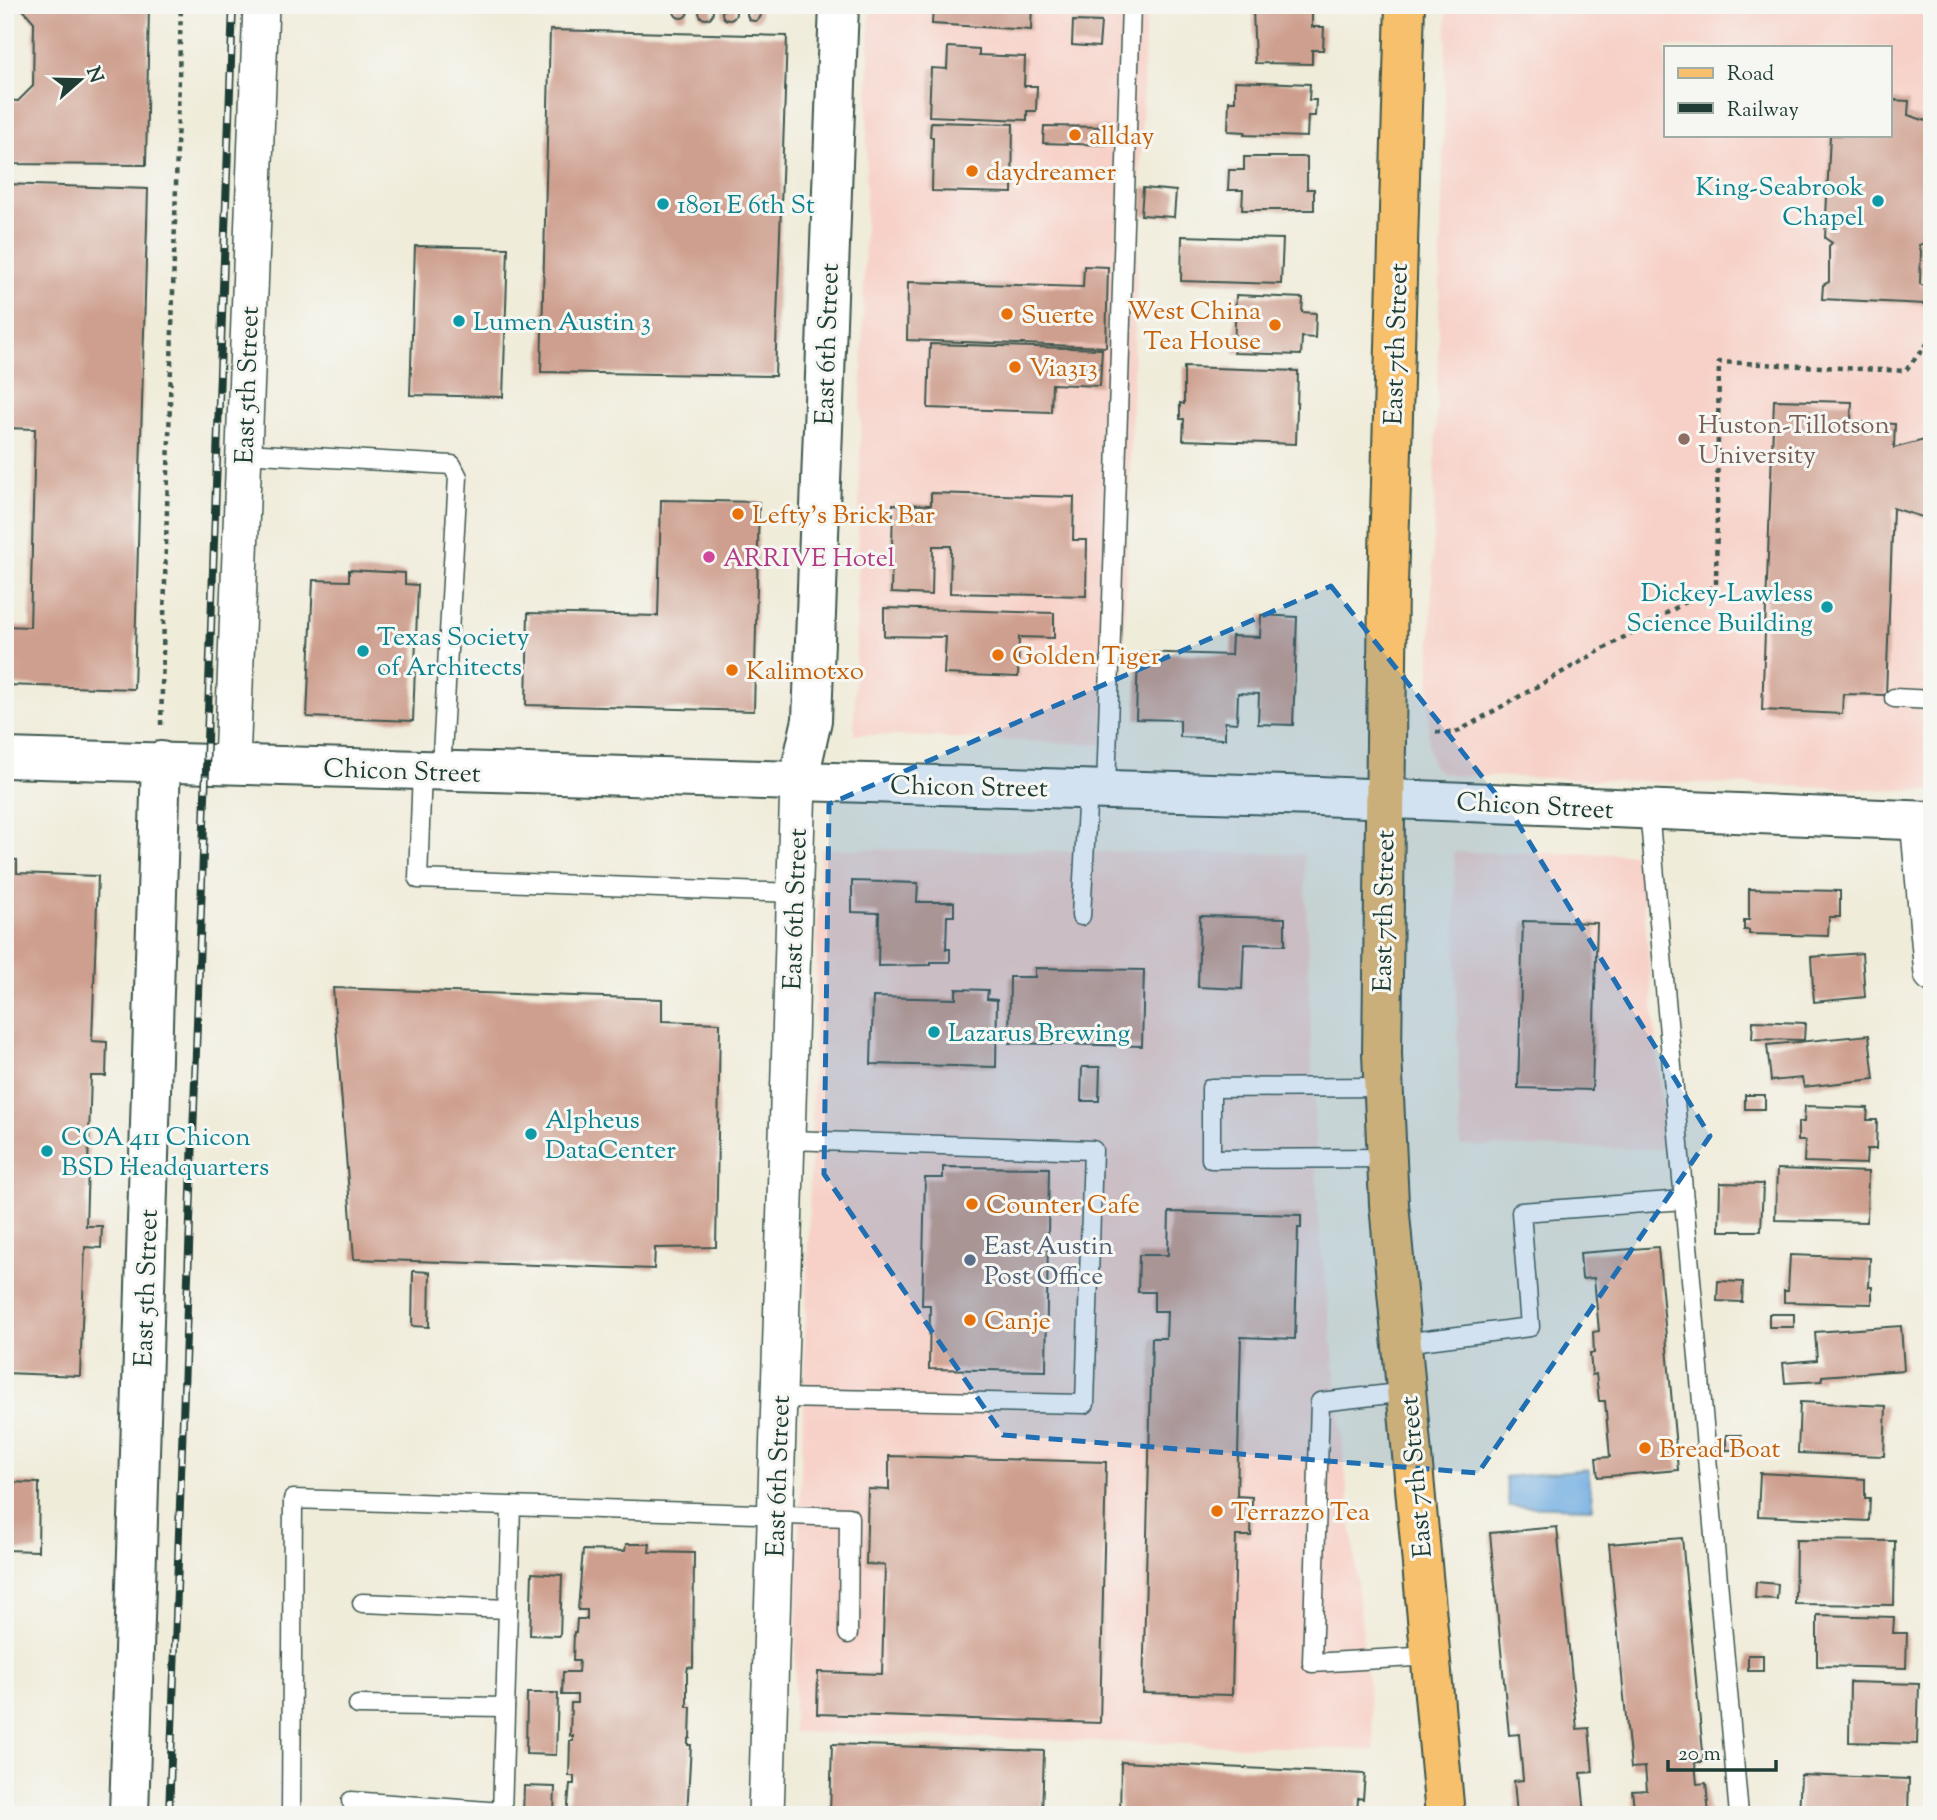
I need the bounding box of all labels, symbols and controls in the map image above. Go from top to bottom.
north arrow [46,46,116,116]
legend [1664,46,1892,136]
text: Road [1727,60,1774,90]
text: N [78,63,109,87]
text: Railway [1727,96,1799,126]
place label: allday [1089,119,1155,156]
marker: allday [1067,127,1083,143]
place label: daydreamer [986,155,1116,192]
marker: daydreamer [964,163,980,179]
place label: King-Seabrook Chapel [1695,170,1864,237]
place label: 1801 E 6th St [677,188,815,225]
marker: King-Seabrook Chapel [1870,193,1886,209]
marker: 1801 E 6th St [655,196,671,212]
street label: East 6th Street [807,262,850,426]
street label: East 7th Street [1376,262,1419,426]
place label: West China Tea House [1127,294,1261,361]
place label: Suerte [1021,298,1094,335]
street label: East 5th Street [227,305,270,465]
place label: Lumen Austin 3 [473,305,651,342]
marker: Suerte [999,306,1015,322]
marker: Lumen Austin 3 [451,313,467,329]
marker: West China Tea House [1267,317,1283,333]
place label: Via313 [1029,351,1098,388]
marker: Via313 [1007,359,1023,375]
place label: Huston-Tillotson University [1698,408,1890,475]
marker: Huston-Tillotson University [1676,431,1692,447]
place label: Lefty's Brick Bar [752,498,935,535]
marker: Lefty's Brick Bar [730,506,746,522]
place label: ARRIVE Hotel [723,541,895,578]
marker: ARRIVE Hotel [701,549,717,565]
place label: Dickey-Lawless Science Building [1626,576,1813,643]
marker: Dickey-Lawless Science Building [1819,599,1835,615]
place label: Texas Society of Architects [377,620,529,687]
place label: Golden Tiger [1012,639,1161,676]
marker: Texas Society of Architects [355,643,371,659]
marker: Golden Tiger [990,647,1006,663]
place label: Kalimotxo [746,654,864,691]
marker: Kalimotxo [724,662,740,678]
street label: Chicon Street [323,751,481,794]
street label: Chicon Street [890,769,1048,808]
street label: Chicon Street [1455,785,1615,830]
street label: East 6th Street [775,827,818,991]
street label: East 7th Street [1366,830,1405,992]
place label: Lazarus Brewing [948,1016,1130,1053]
marker: Lazarus Brewing [926,1024,942,1040]
place label: Alpheus DataCenter [545,1103,676,1170]
place label: COA 411 Chicon BSD Headquarters [61,1120,269,1187]
marker: Alpheus DataCenter [523,1126,539,1142]
marker: COA 411 Chicon BSD Headquarters [39,1143,55,1159]
place label: Counter Cafe [986,1188,1140,1225]
marker: Counter Cafe [964,1196,980,1212]
street label: East 5th Street [126,1208,169,1368]
place label: East Austin Post Office [984,1229,1113,1296]
marker: East Austin Post Office [962,1252,978,1268]
place label: Canje [984,1304,1051,1341]
marker: Canje [962,1312,978,1328]
street label: East 6th Street [758,1394,801,1558]
street label: East 7th Street [1392,1394,1443,1559]
place label: Bread Boat [1659,1432,1780,1469]
marker: Bread Boat [1637,1440,1653,1456]
place label: Terrazzo Tea [1231,1495,1370,1532]
marker: Terrazzo Tea [1209,1503,1225,1519]
scale bar [1668,1729,1776,1773]
text: 20 m [1678,1740,1721,1770]

